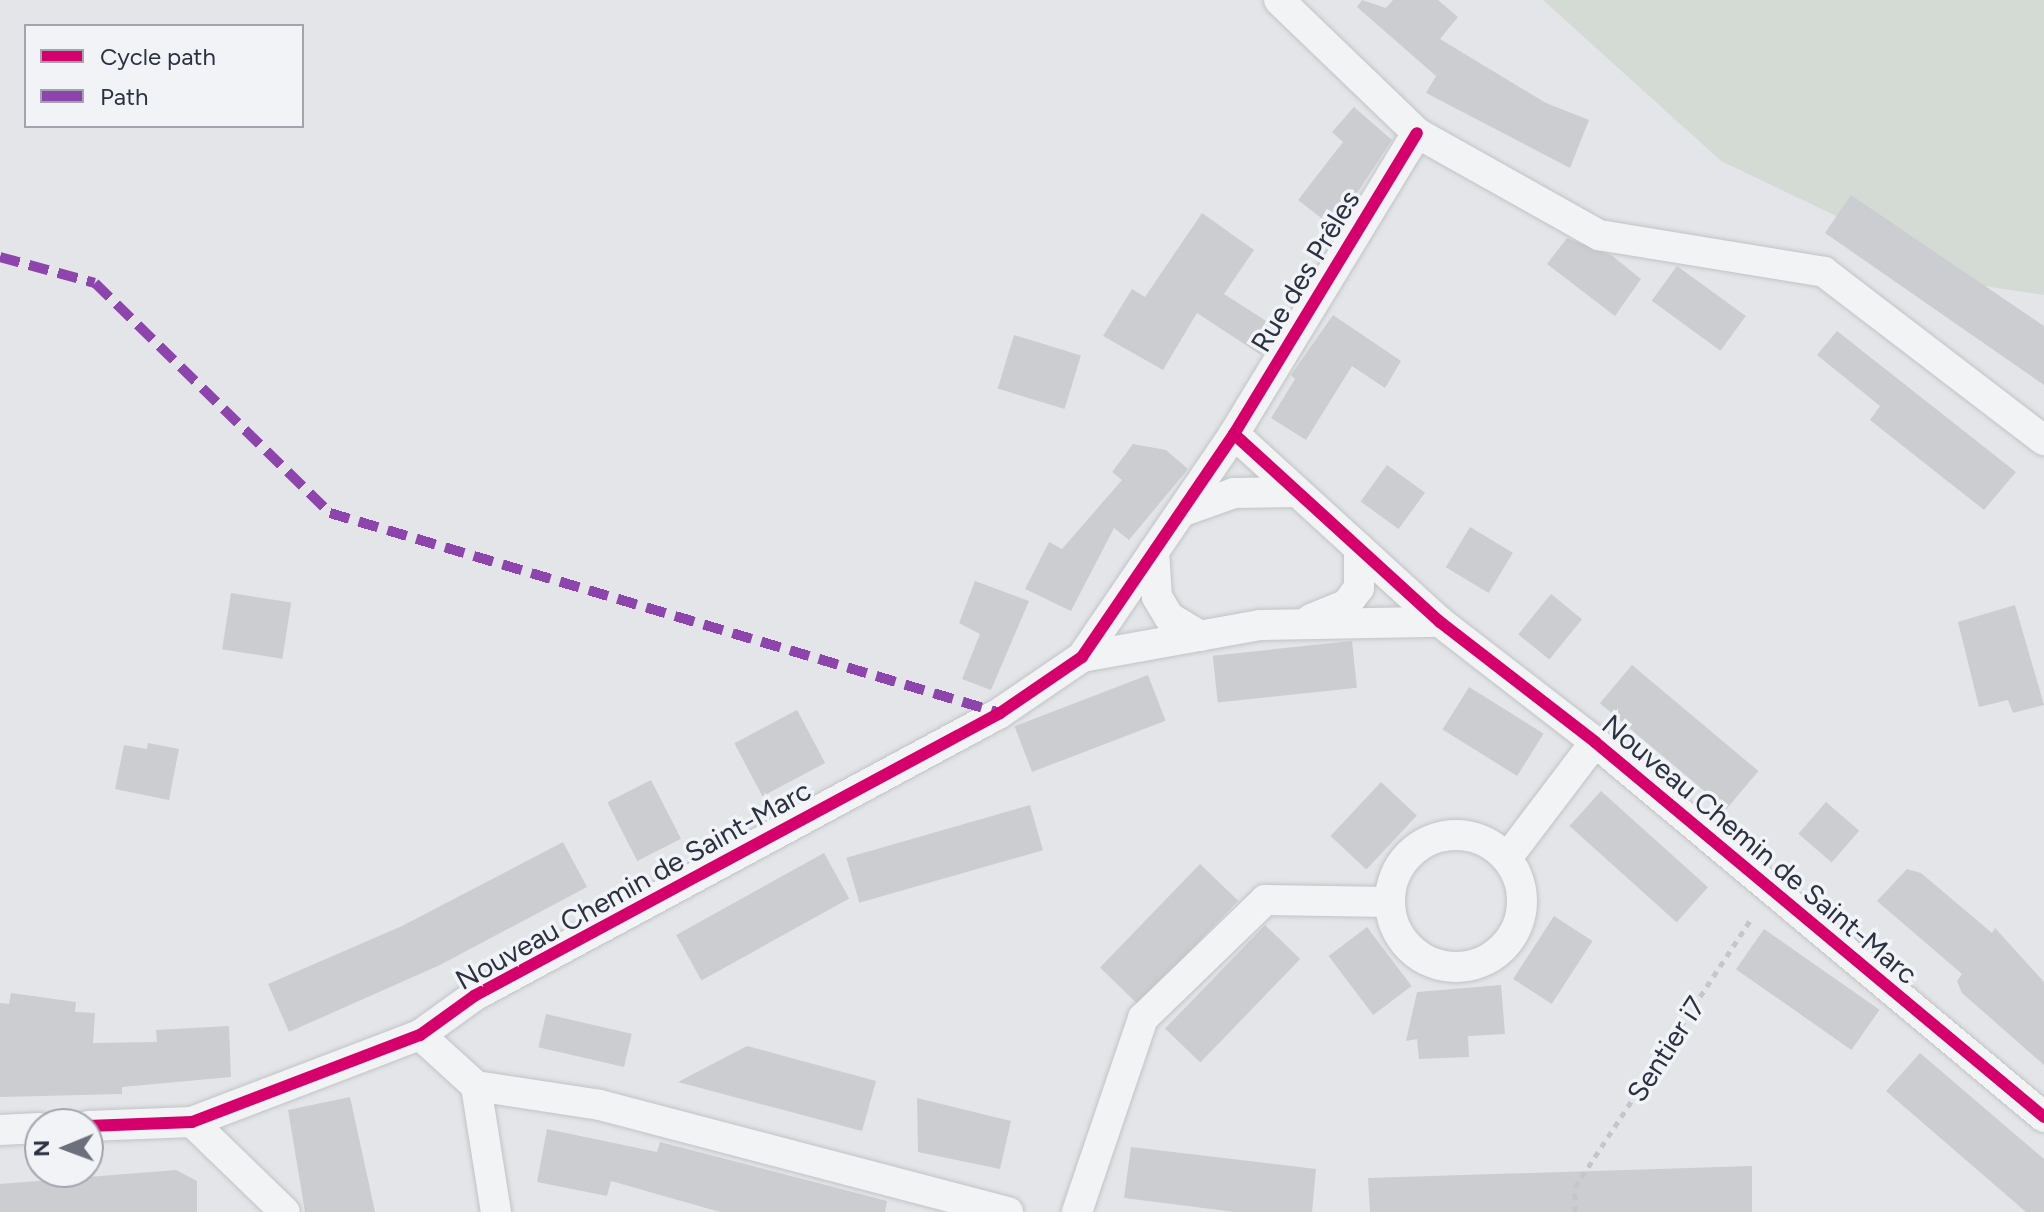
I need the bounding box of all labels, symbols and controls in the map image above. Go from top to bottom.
legend [24,24,304,128]
text: Cycle path [100,42,216,71]
text: Path [100,82,148,111]
street label: Rue des Prêles [1244,184,1366,358]
street label: Nouveau Chemin de Saint-Marc [1596,707,1924,991]
street label: Nouveau Chemin de Saint-Marc [450,773,816,997]
street label: Sentier i7 [1620,990,1712,1108]
north arrow [24,1108,104,1188]
text: N [28,1140,55,1157]

